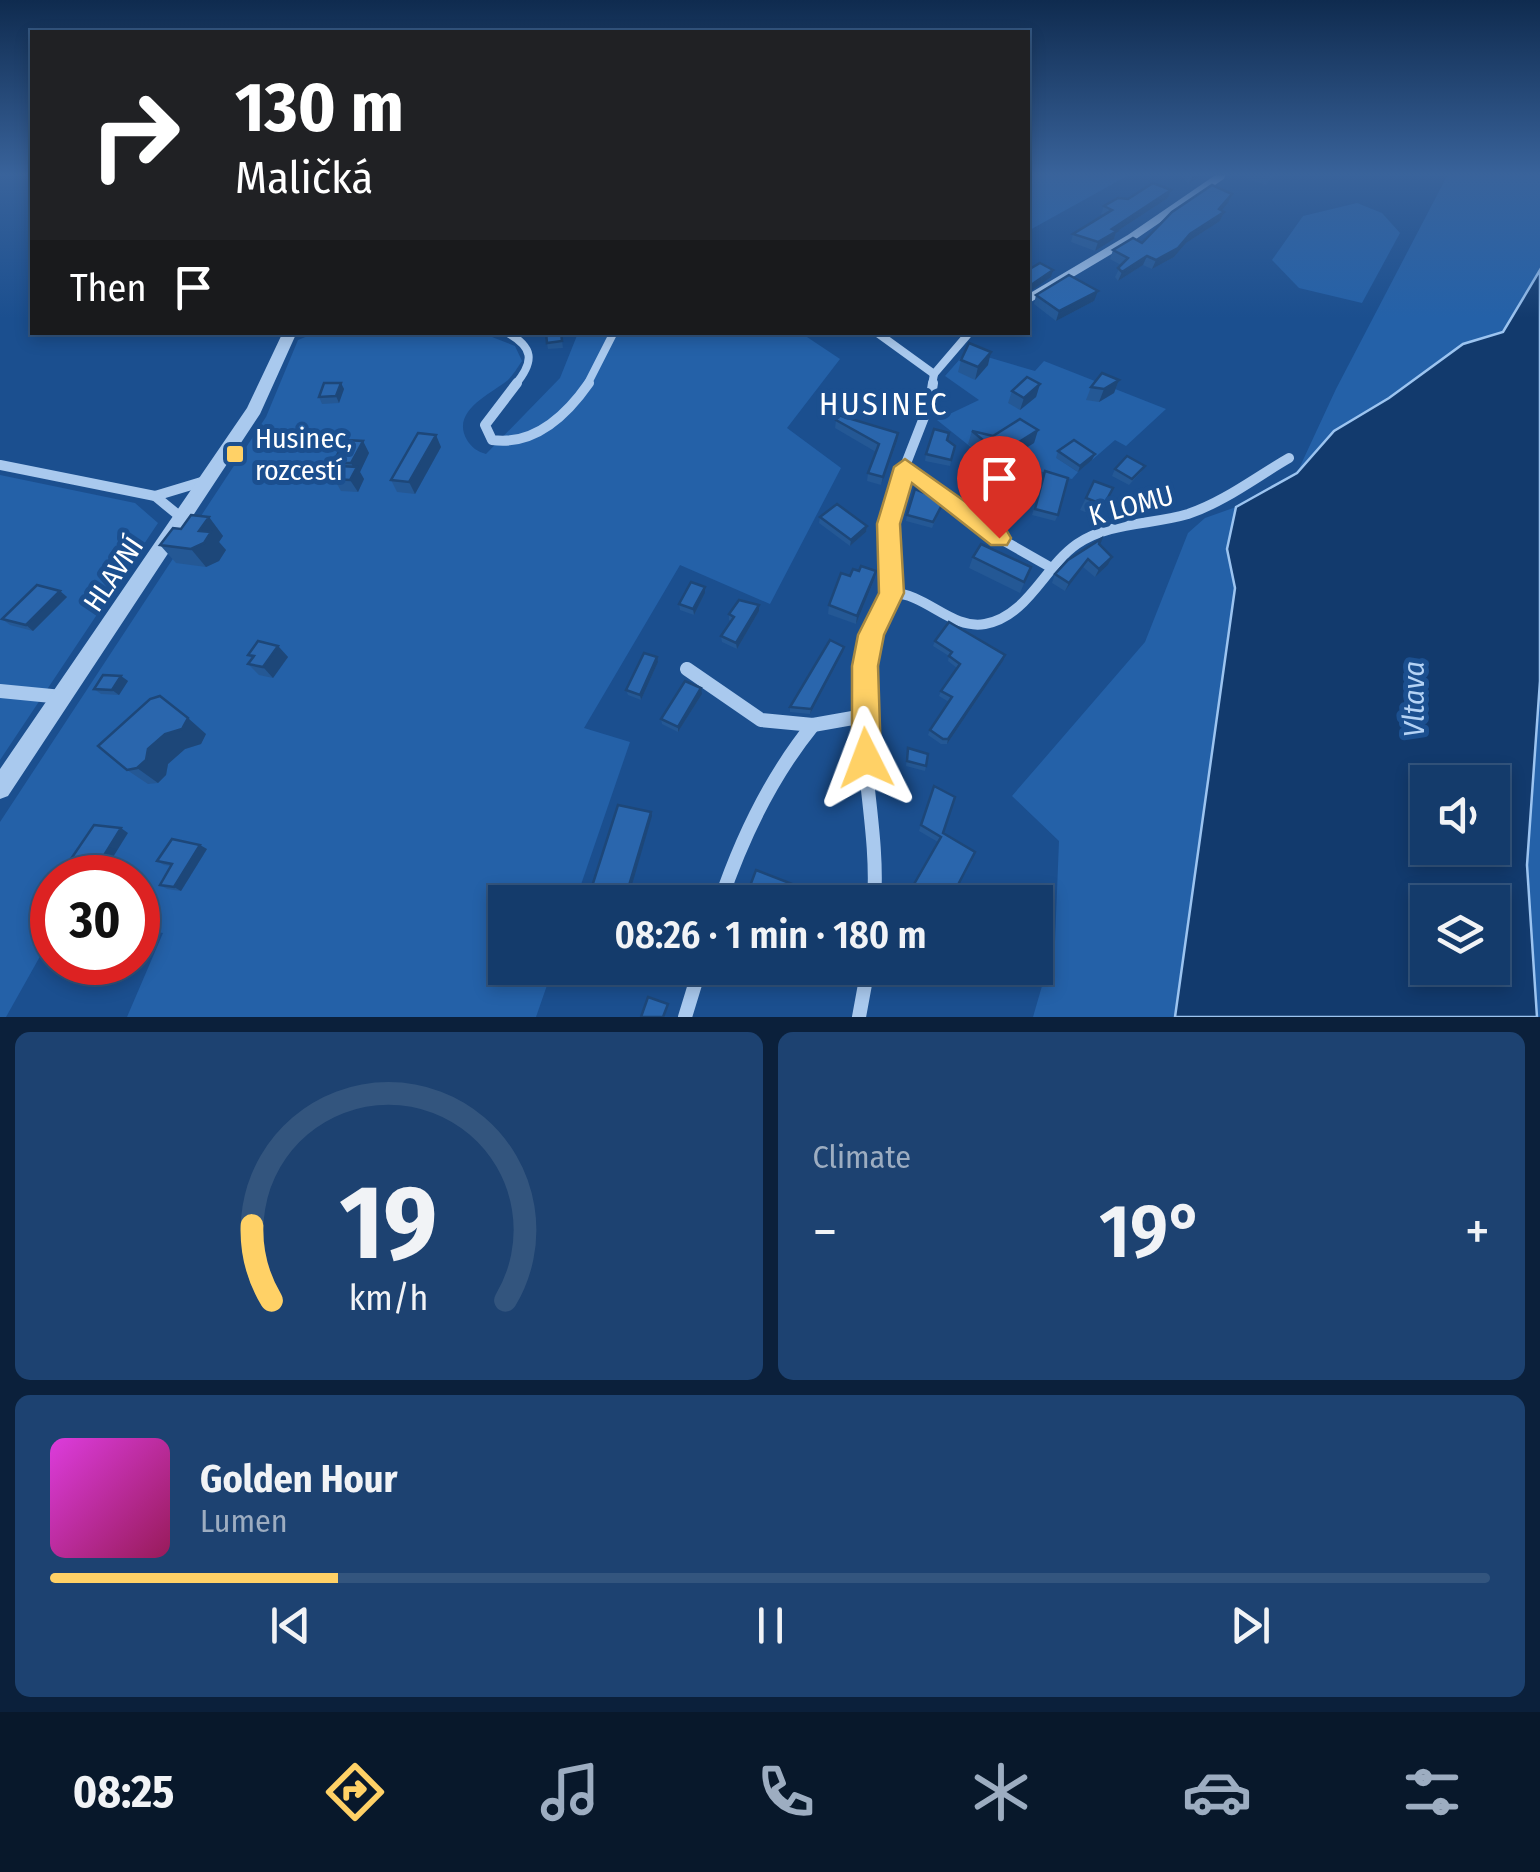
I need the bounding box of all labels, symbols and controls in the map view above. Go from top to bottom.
text: 130 m [235,66,404,150]
icon: right [70,70,200,200]
text: Maličká [235,151,373,205]
icon: arrive [166,260,221,315]
text: Then [70,265,146,311]
district label: HUSINEC [819,385,949,423]
place label: Husinec, rozcestí [255,422,352,487]
pin [957,436,1042,539]
marker: Husinec, rozcestí [224,443,246,465]
icon: arrive [972,451,1027,506]
street label: K LOMU [1085,478,1177,533]
street label: HLAVNÍ [77,531,150,618]
water label: Vltava [1396,661,1432,737]
position arrow [814,706,918,810]
map controls [1410,765,1510,985]
button: sound [1410,765,1510,865]
speed limit sign: 30 [30,855,160,985]
button: layers [1410,885,1510,985]
text: 08:26 · 1 min · 180 m [614,912,927,958]
text: Climate [813,1138,911,1176]
text: 19 [340,1161,438,1286]
text: 19° [1099,1187,1203,1277]
text: − [813,1199,837,1265]
text: + [1465,1199,1490,1265]
text: km/h [349,1277,429,1319]
text: Golden Hour [200,1456,398,1502]
text: Lumen [200,1502,288,1540]
icon: previous [263,1598,318,1653]
icon: pause [743,1598,798,1653]
icon: next [1223,1598,1278,1653]
icon: directions [320,1757,390,1827]
icon: music [535,1757,605,1827]
icon: phone [751,1757,821,1827]
icon: climate [966,1757,1036,1827]
icon: car [1182,1757,1252,1827]
icon: filters [1397,1757,1467,1827]
text: 08:25 [73,1765,174,1819]

